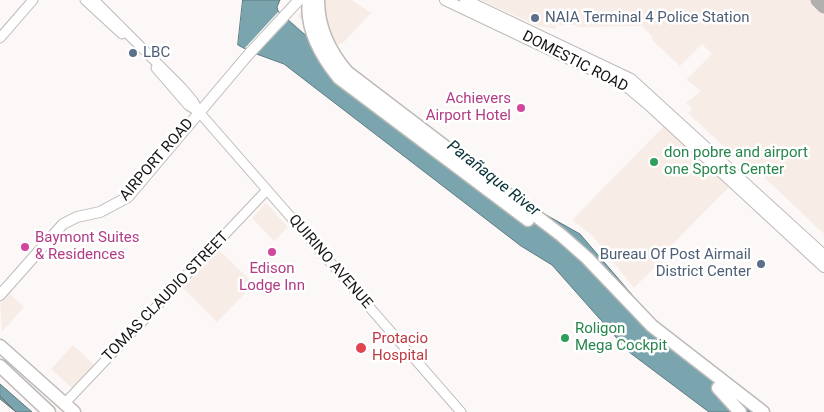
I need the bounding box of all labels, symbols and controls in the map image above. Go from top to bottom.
place label: NAIA Terminal 4 Police Station [545,9,749,27]
marker: NAIA Terminal 4 Police Station [529,12,541,24]
street label: DOMESTIC ROAD [519,28,631,96]
place label: LBC [143,44,170,62]
marker: LBC [127,47,139,59]
place label: Achievers Airport Hotel [426,90,511,125]
marker: Achievers Airport Hotel [515,102,527,114]
street label: AIRPORT ROAD [116,115,198,205]
water label: Parañaque River [443,137,543,221]
place label: don pobre and airport one Sports Center [664,144,808,179]
marker: don pobre and airport one Sports Center [648,156,660,168]
street label: QUIRINO AVENUE [284,211,376,313]
street label: TOMAS CLAUDIO STREET [99,228,233,366]
place label: Baymont Suites & Residences [35,229,140,264]
marker: Baymont Suites & Residences [19,241,31,253]
marker: Edison Lodge Inn [266,246,278,258]
place label: Bureau Of Post Airmail District Center [600,246,751,281]
marker: Bureau Of Post Airmail District Center [755,258,767,270]
place label: Edison Lodge Inn [239,260,305,295]
place label: Roligon Mega Cockpit [575,320,667,355]
place label: Protacio Hospital [372,330,428,365]
marker: Roligon Mega Cockpit [559,332,571,344]
marker: Protacio Hospital [354,341,368,355]

